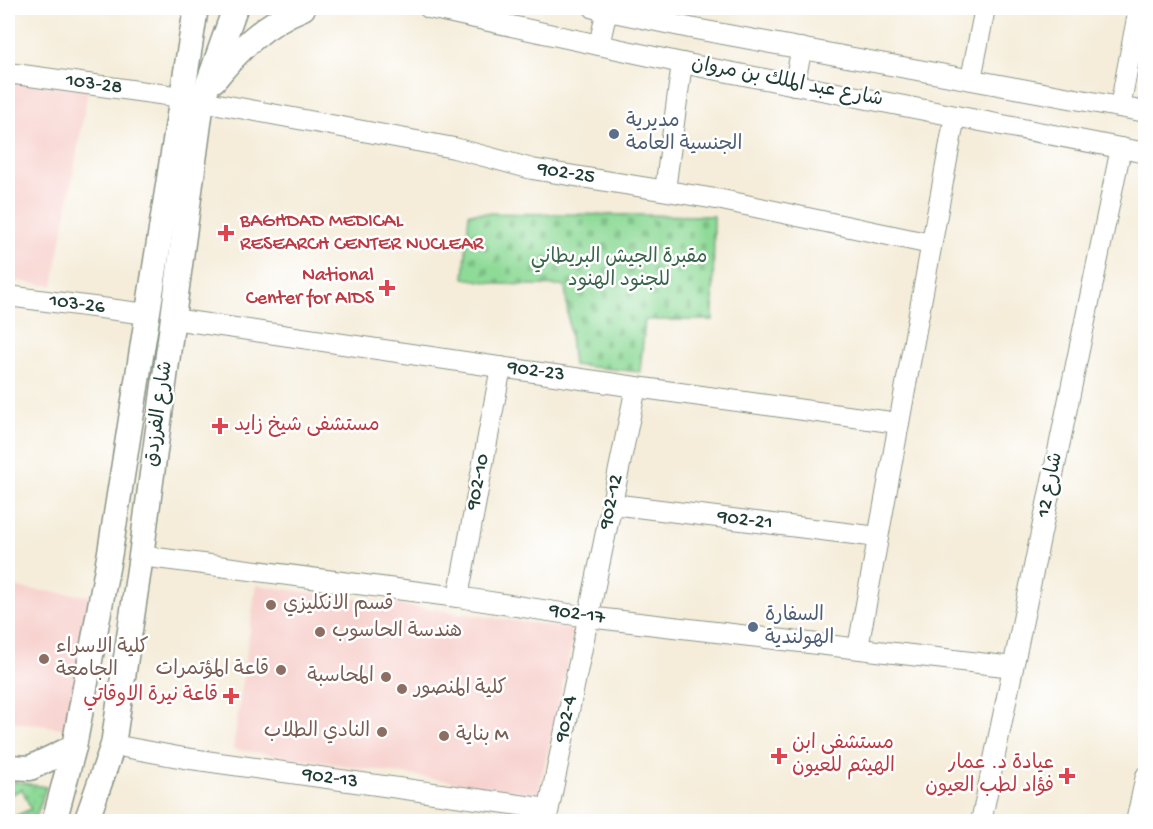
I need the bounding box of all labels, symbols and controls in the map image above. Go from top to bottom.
street label: شارع عبد الملك بن مروان [689,52,885,113]
street label: 103-28 [63,70,124,100]
place label: مديرية الجنسية العامة [626,111,742,157]
marker: مديرية الجنسية العامة [607,127,621,141]
street label: 902-25 [535,158,596,190]
place label: BAGHDAD MEDICAL RESEARCH CENTER NUCLEAR [239,211,485,257]
marker: BAGHDAD MEDICAL RESEARCH CENTER NUCLEAR [217,224,235,242]
park label: مقبرة الجيش البريطاني للجنود الهنود [531,246,707,293]
place label: National Center for AIDS [246,265,375,311]
marker: National Center for AIDS [378,279,396,297]
street label: 103-26 [47,290,107,320]
street label: 902-23 [505,356,566,387]
street label: شارع الفرزدق [140,360,179,468]
place label: مستشفى شيخ زايد [234,414,380,438]
marker: مستشفى شيخ زايد [211,417,229,435]
street label: شارع 12 [1032,450,1069,521]
street label: 902-10 [462,452,496,513]
street label: 902-12 [595,472,629,532]
street label: 902-21 [715,506,774,536]
place label: قسم الانكليزي [283,593,394,617]
marker: قسم الانكليزي [264,598,278,612]
street label: 902-17 [547,600,607,630]
place label: السفارة الهولندية [765,604,834,651]
place label: هندسة الحاسوب [332,620,462,644]
marker: السفارة الهولندية [746,620,760,634]
marker: هندسة الحاسوب [313,625,327,639]
place label: كلية الاسراء الجامعة [56,636,149,683]
marker: كلية الاسراء الجامعة [37,652,51,666]
place label: قاعة المؤتمرات [155,658,269,682]
marker: قاعة المؤتمرات [274,663,288,677]
place label: المحاسبة [307,665,374,689]
marker: المحاسبة [379,670,393,684]
place label: كلية المنصور [412,677,507,701]
marker: كلية المنصور [395,682,409,696]
place label: قاعة نيرة الاوقاتي [83,684,218,711]
marker: قاعة نيرة الاوقاتي [222,687,240,705]
street label: 902-4 [551,693,583,745]
place label: النادي الطلاب [264,720,370,744]
place label: بناية M [456,724,508,748]
marker: النادي الطلاب [375,725,389,739]
marker: بناية M [437,729,451,743]
place label: مستشفى ابن الهيثم للعيون [792,732,895,780]
marker: مستشفى ابن الهيثم للعيون [770,747,788,765]
place label: عيادة د. عمار فؤاد لطب العيون [925,752,1054,799]
street label: 902-13 [300,764,359,794]
marker: عيادة د. عمار فؤاد لطب العيون [1058,767,1076,785]

